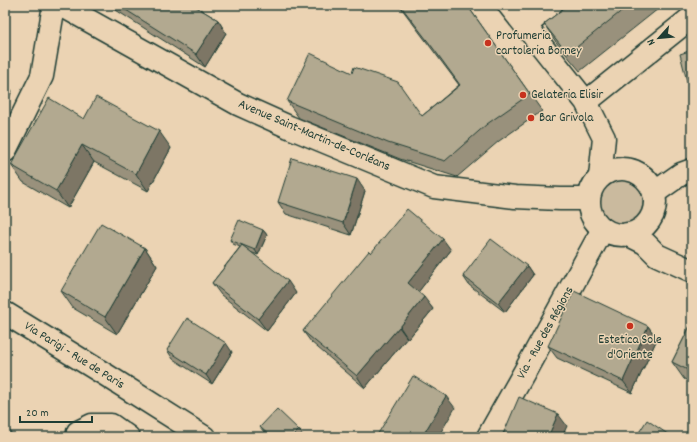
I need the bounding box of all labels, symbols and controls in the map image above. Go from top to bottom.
north arrow [639,18,679,58]
place label: Profumeria cartoleria Borney [496,27,582,61]
text: N [643,35,660,48]
marker: Profumeria cartoleria Borney [483,38,493,48]
place label: Gelateria Elisir [531,86,603,105]
marker: Gelateria Elisir [518,90,528,100]
street label: Avenue Saint-Martin-de-Corléans [235,95,393,177]
place label: Bar Grivola [539,109,594,128]
marker: Bar Grivola [526,113,536,123]
street label: Via - Rue des Régions [513,283,579,383]
street label: Via Parigi - Rue de Paris [20,317,128,395]
marker: Estetica Sole d'Oriente [625,321,635,331]
place label: Estetica Sole d'Oriente [598,331,662,365]
scale bar [20,398,92,424]
text: 20 m [26,405,49,422]

